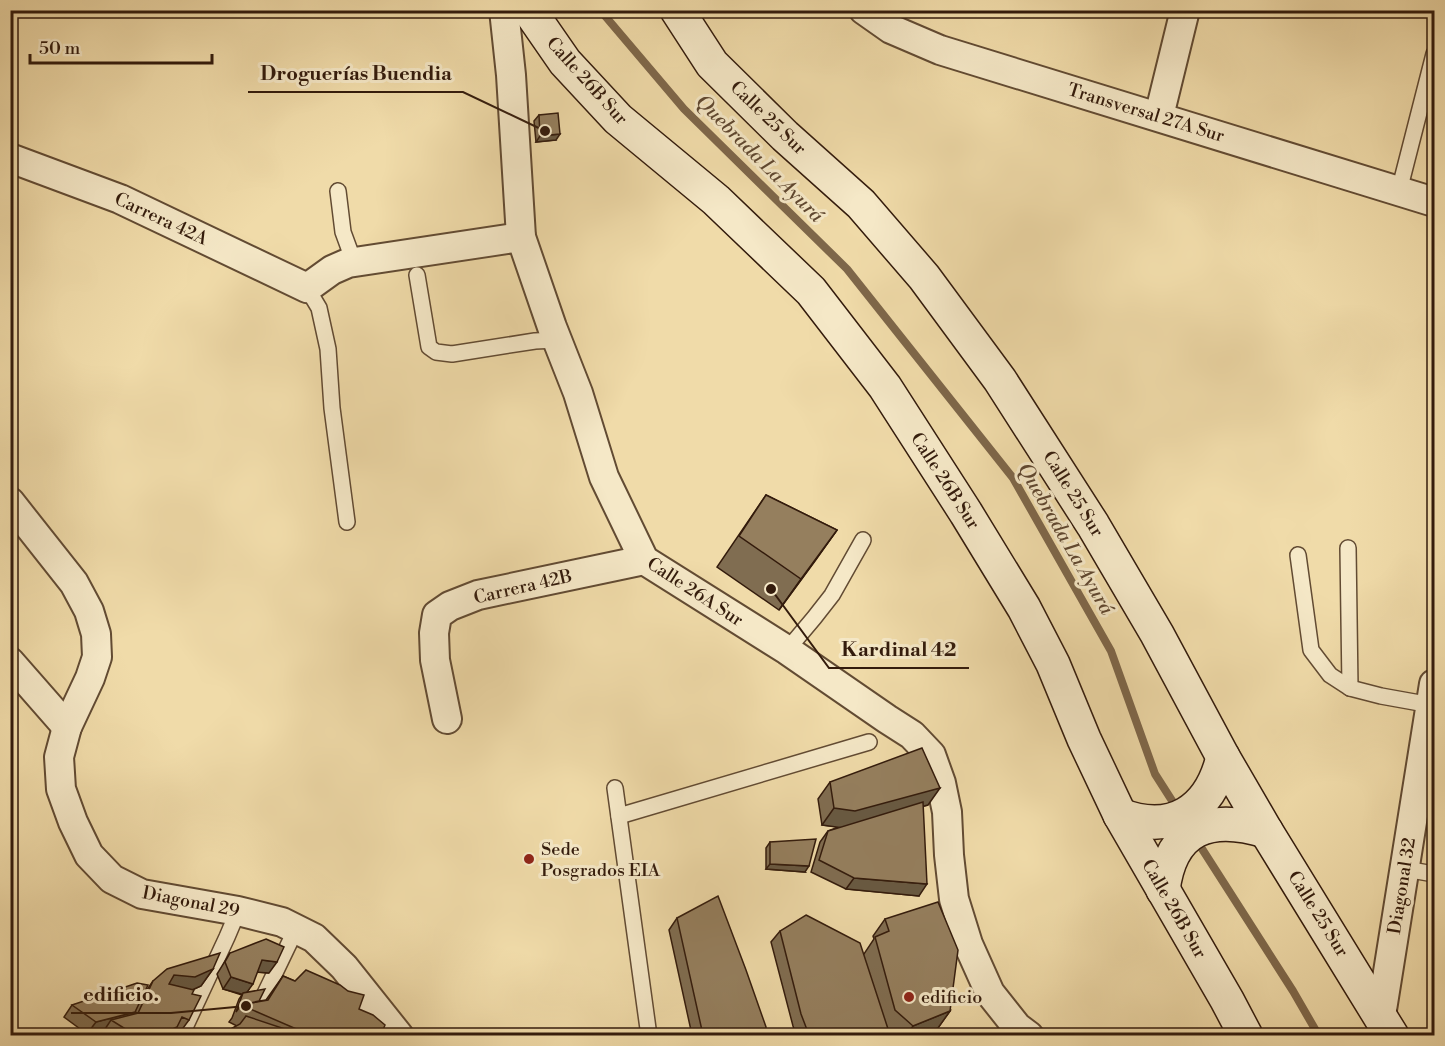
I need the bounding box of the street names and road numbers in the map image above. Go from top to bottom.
street label: Calle 26B Sur [541,32,633,130]
street label: Calle 25 Sur [725,76,811,160]
street label: Transversal 27A Sur [1065,78,1227,148]
street label: Carrera 42A [111,187,212,251]
street label: Calle 26B Sur [905,428,985,534]
street label: Calle 25 Sur [1037,447,1109,541]
street label: Calle 26A Sur [642,552,748,632]
street label: Carrera 42B [471,564,575,610]
street label: Diagonal 32 [1383,836,1421,936]
street label: Calle 26B Sur [1136,855,1212,963]
street label: Calle 25 Sur [1282,867,1354,961]
street label: Diagonal 29 [140,881,242,923]

